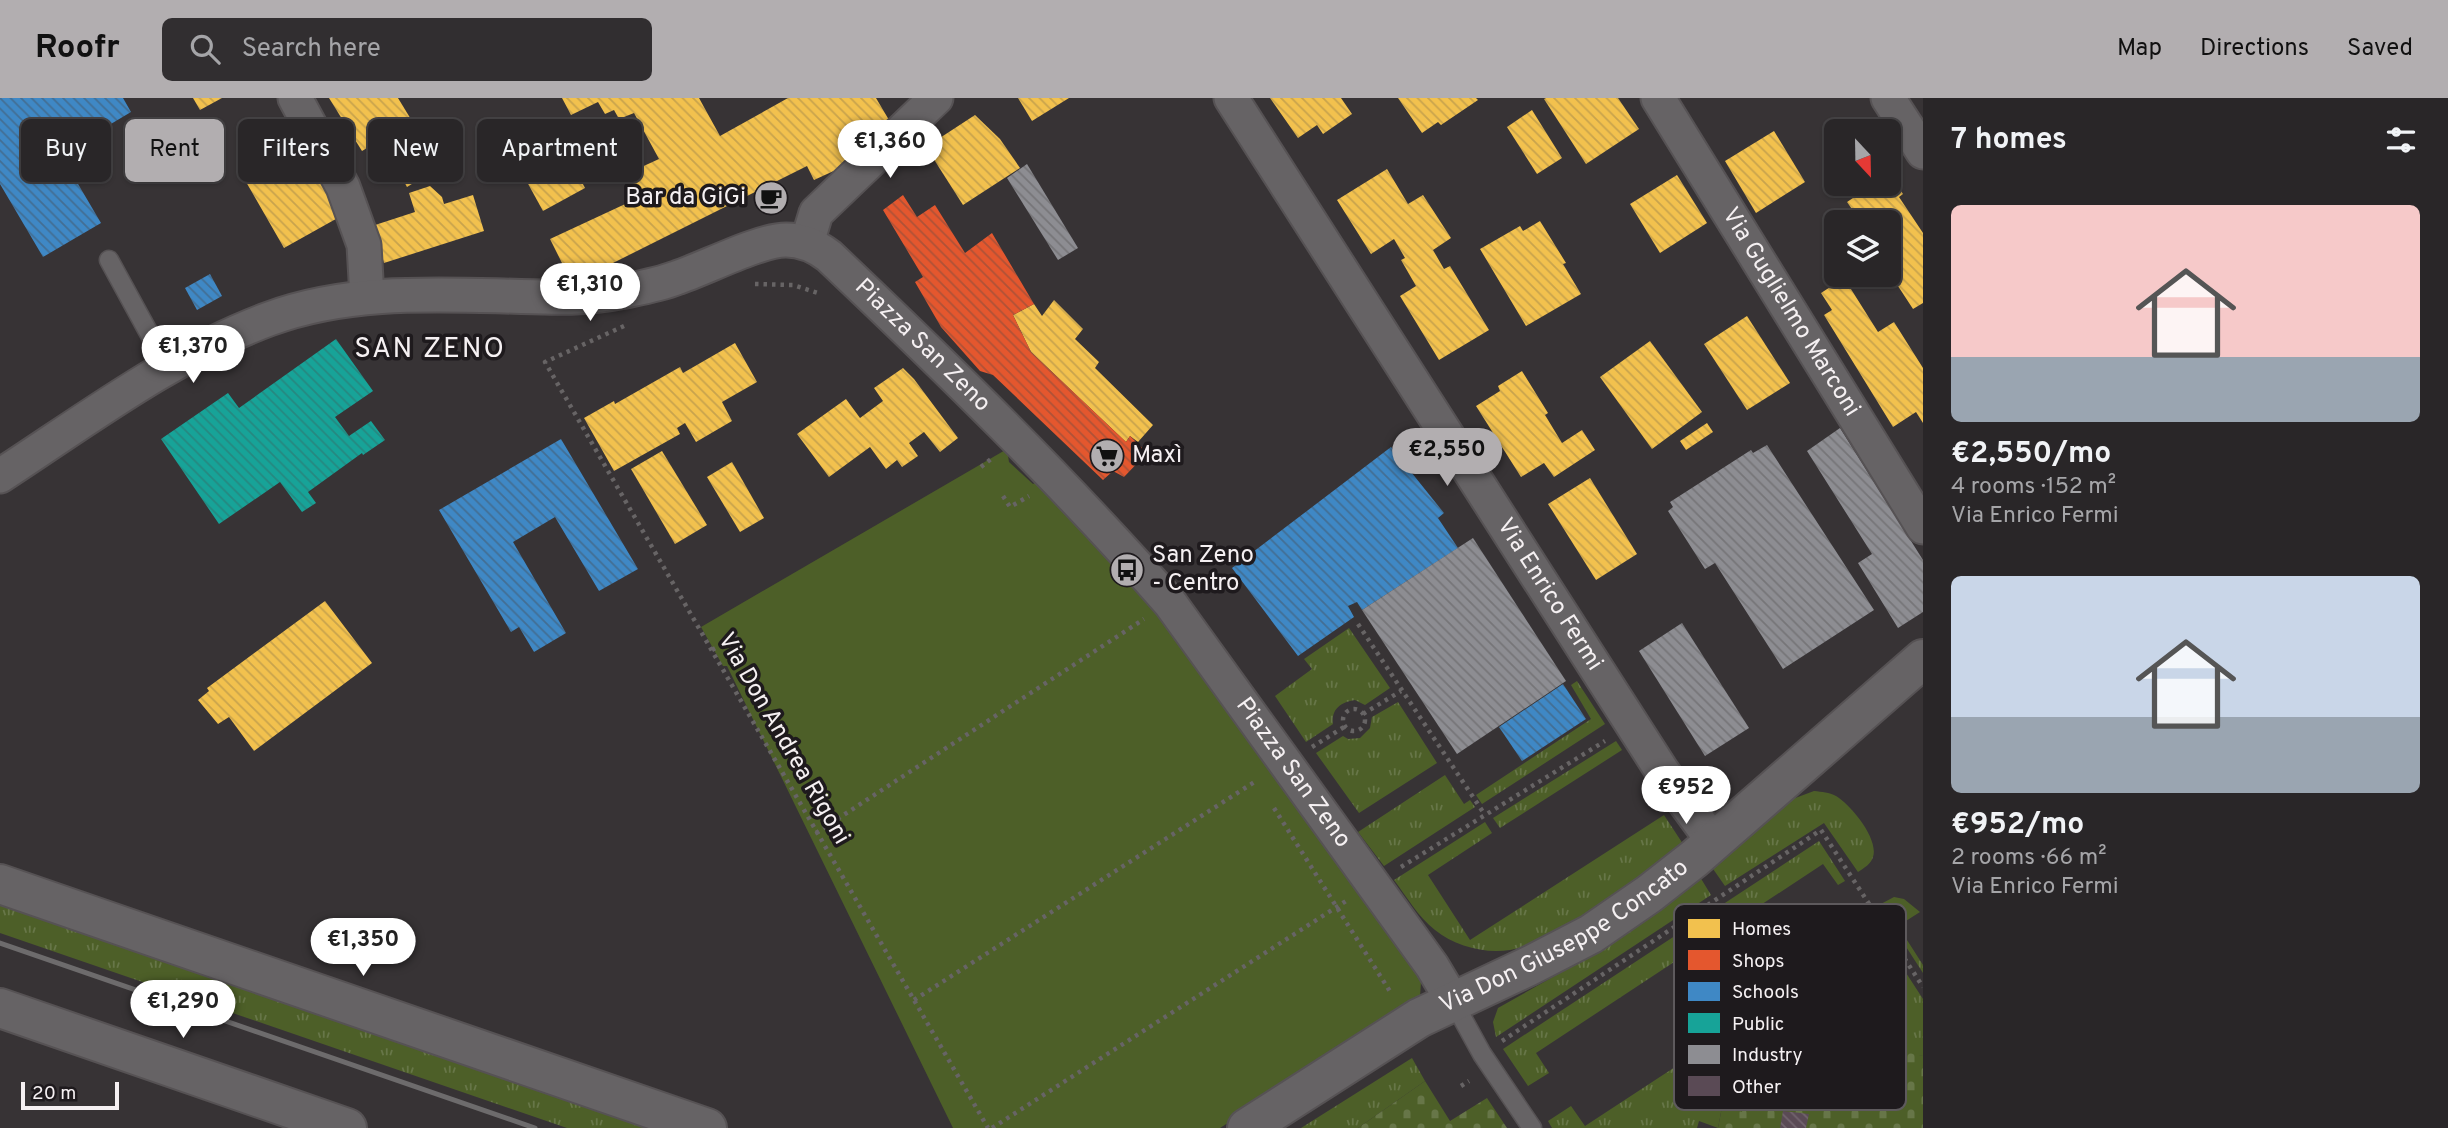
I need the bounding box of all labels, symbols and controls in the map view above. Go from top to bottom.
search box [162,18,652,81]
text: Roofr [35,28,120,70]
icon: search [186,30,224,68]
text: Search here [242,33,381,66]
text: Map [2117,34,2162,64]
text: Directions [2200,34,2309,64]
text: Saved [2347,34,2413,64]
chip: Buy [21,119,111,182]
chip: Rent [125,119,224,182]
chip: Filters [238,119,354,182]
chip: New [368,119,463,182]
chip: Apartment [477,119,642,182]
north arrow [1824,119,1900,196]
map controls [1824,119,1901,287]
pin: €1,360 [833,120,947,180]
icon: filters [2382,121,2420,159]
text: 7 homes [1951,122,2067,159]
text: €1,360 [854,128,926,157]
cafe icon: Bar da GiGi [752,179,790,217]
place label: Bar da GiGi [625,183,746,213]
street label: Via Guglielmo Marconi [1715,202,1866,422]
button: layers [1824,210,1901,287]
icon: home [2123,250,2249,376]
pin: €1,310 [533,264,647,323]
text: €1,310 [556,271,624,300]
street label: Piazza San Zeno [848,273,997,419]
pin: €1,370 [136,326,250,385]
district label: SAN ZENO [354,332,506,368]
text: €1,370 [158,333,228,362]
pin: €2,550 [1390,428,1504,488]
text: €2,550 [1408,436,1486,465]
text: €2,550/mo [1951,436,2111,473]
supermarket icon: Maxì [1088,437,1126,475]
place label: Maxì [1132,441,1182,471]
text: 4 rooms · 152 m² [1951,473,2116,502]
text: Via Enrico Fermi [1951,502,2119,531]
street label: Via Enrico Fermi [1489,513,1609,677]
place label: San Zeno - Centro [1152,541,1254,599]
bus stop icon: San Zeno - Centro [1108,551,1146,589]
icon: home [2123,621,2249,747]
street label: Via Don Andrea Rigoni [710,628,856,850]
street label: Piazza San Zeno [1228,692,1357,854]
pin: €952 [1645,766,1727,826]
text: €952 [1658,774,1714,803]
text: €952/mo [1951,807,2084,844]
text: 2 rooms · 66 m² [1951,844,2107,873]
street label: Via Don Giuseppe Concato [1435,853,1695,1021]
text: Via Enrico Fermi [1951,873,2119,902]
legend [1674,904,1906,1110]
pin: €1,350 [306,918,420,978]
text: Homes [1732,918,1791,942]
text: €1,350 [327,926,399,955]
text: Shops [1732,950,1784,974]
pin: €1,290 [126,981,240,1040]
text: Schools [1732,981,1799,1005]
text: €1,290 [146,988,220,1017]
text: Public [1732,1013,1784,1037]
text: Industry [1732,1044,1802,1068]
text: Other [1732,1076,1782,1100]
scale bar [21,1079,119,1111]
text: 20 m [32,1082,76,1106]

